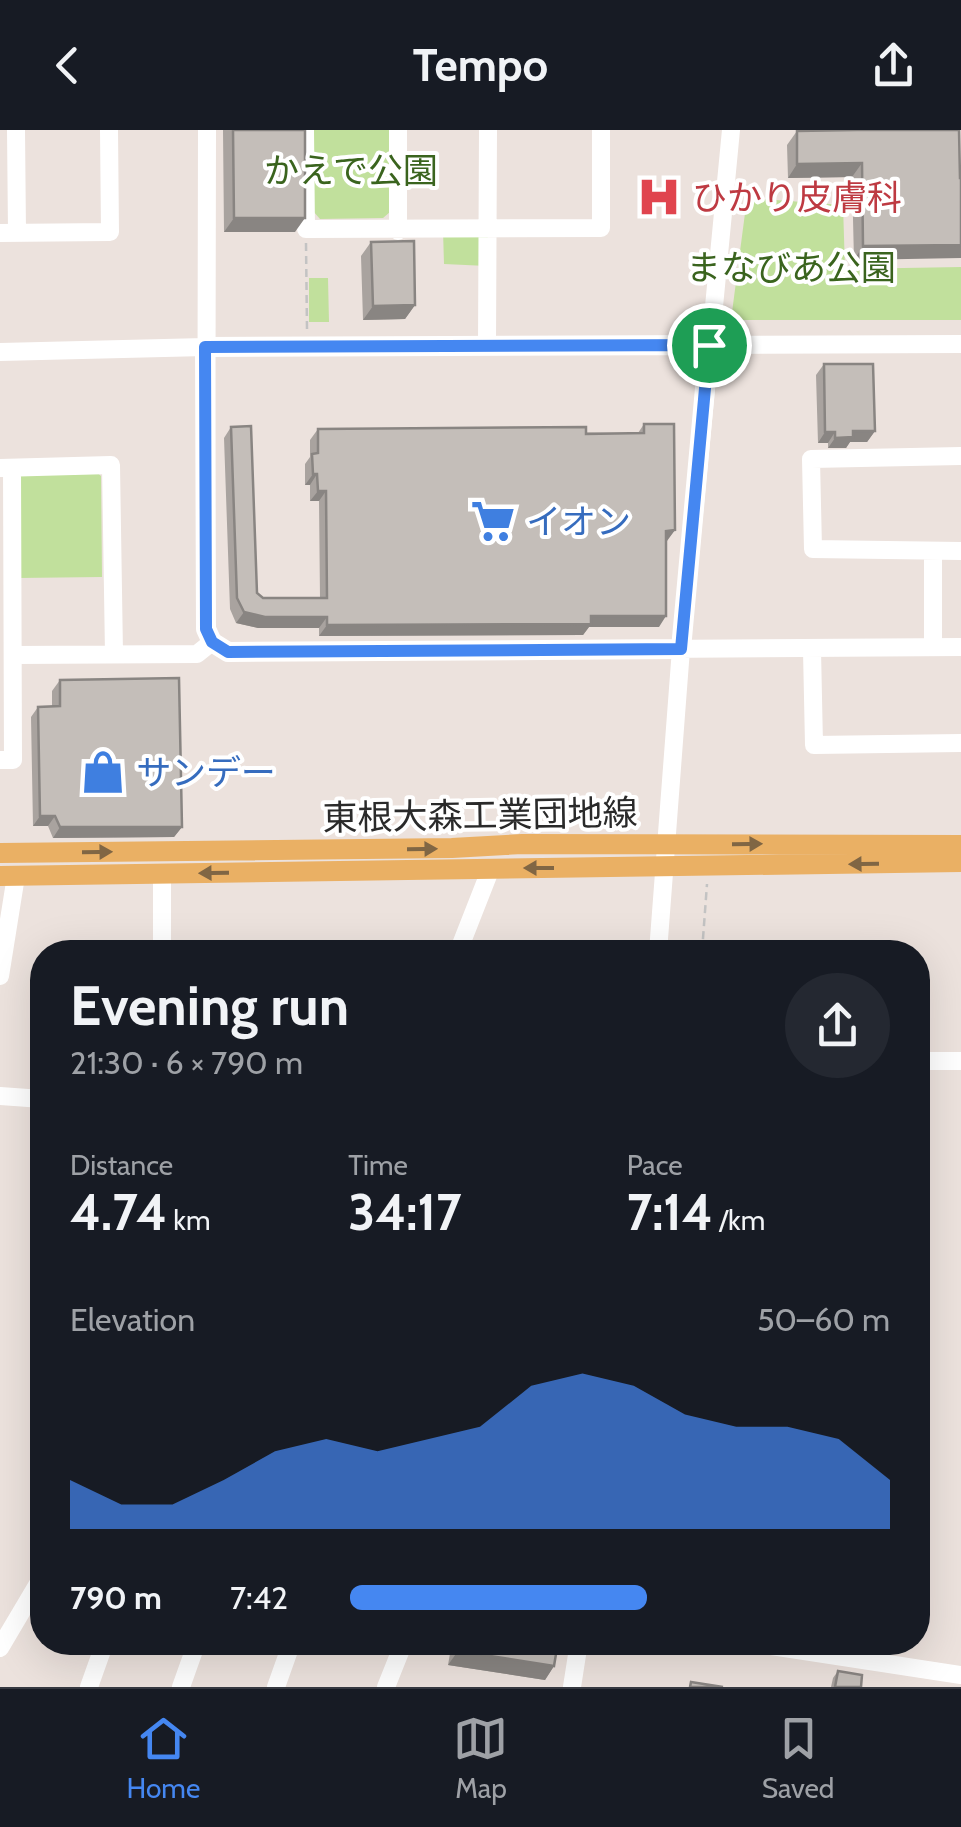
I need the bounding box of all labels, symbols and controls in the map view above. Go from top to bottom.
icon: back [40,38,95,93]
text: Tempo [413,38,548,92]
icon: share [866,38,921,93]
park label: かえで公園 [264,149,438,192]
hospital icon: ひかり皮膚科 [635,173,683,221]
place label: ひかり皮膚科 [692,176,902,219]
park label: まなびあ公園 [686,246,896,289]
pin [667,303,752,388]
icon: arrive [682,318,737,373]
supermarket icon: イオン [469,497,517,545]
place label: イオン [526,500,631,543]
shop icon: サンデー [79,748,127,796]
place label: サンデー [136,751,276,794]
street label: 東根大森工業団地線 [322,791,638,839]
one-way arrow [732,836,764,852]
one-way arrow [407,840,439,856]
one-way arrow [82,844,114,860]
one-way arrow [847,856,879,872]
one-way arrow [522,860,554,876]
one-way arrow [197,865,229,881]
text: Evening run [70,972,349,1039]
button: share [785,973,890,1078]
text: 21:30 · 6 × 790 m [70,1043,303,1082]
text: Distance [70,1148,173,1182]
text: Time [348,1148,408,1182]
text: Pace [627,1148,683,1182]
text: 4.74 [70,1182,167,1243]
text: 34:17 [348,1182,461,1243]
text: 7:14 [627,1182,713,1243]
text: km [167,1203,210,1237]
text: /km [713,1203,765,1237]
text: Elevation [70,1300,195,1339]
text: 50–60 m [757,1300,890,1339]
text: 790 m [70,1578,162,1617]
text: 7:42 [230,1578,288,1617]
tab: Home [127,1711,200,1805]
tab: Map [453,1711,508,1805]
tab: Saved [762,1711,834,1805]

